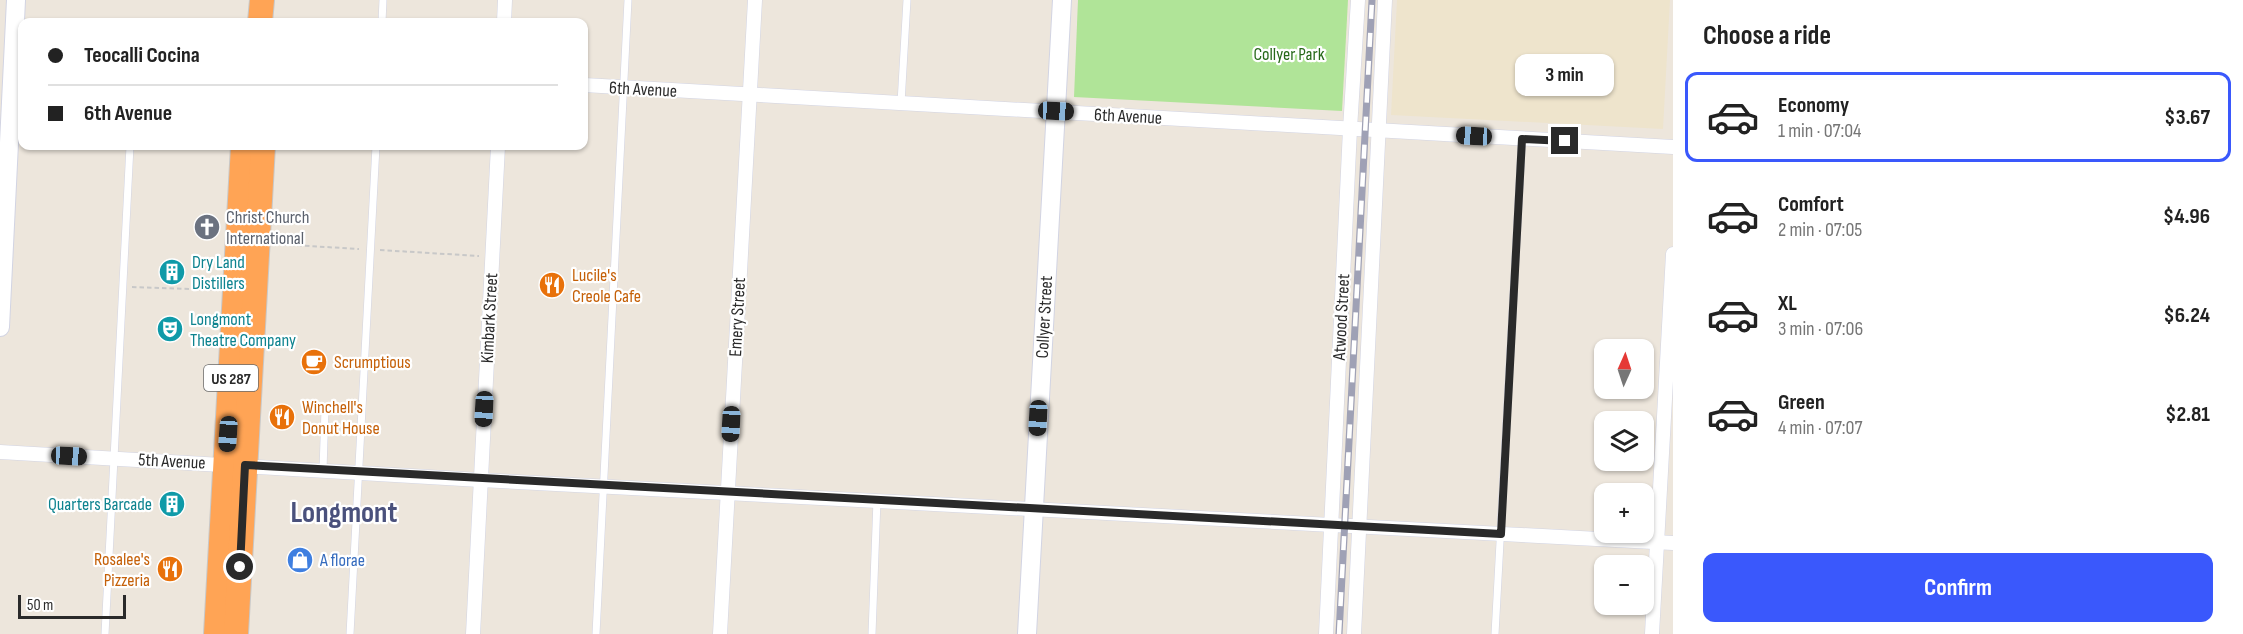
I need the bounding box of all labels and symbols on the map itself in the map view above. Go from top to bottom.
park label: Collyer Park [1253,44,1325,65]
callout: 3 min [1516,54,1614,96]
street label: 6th Avenue [608,77,677,102]
car [1038,101,1074,121]
street label: 6th Avenue [1093,104,1162,129]
car [1456,126,1492,146]
route end [1551,127,1578,154]
place label: Christ Church International [226,207,310,249]
church icon: Christ Church International [192,212,222,242]
place label: Dry Land Distillers [192,252,245,294]
building icon: Dry Land Distillers [157,257,187,287]
place label: Lucile's Creole Cafe [572,265,641,307]
restaurant icon: Lucile's Creole Cafe [537,270,567,300]
street label: Kimbark Street [477,272,502,364]
street label: Atwood Street [1329,273,1354,362]
street label: Collyer Street [1032,275,1057,359]
street label: Emery Street [725,276,750,357]
place label: Longmont Theatre Company [190,309,296,351]
theatre icon: Longmont Theatre Company [155,314,185,344]
north arrow [1594,339,1654,399]
cafe icon: Scrumptious [299,347,329,377]
place label: Scrumptious [334,352,411,373]
road number: US 287 [204,365,258,391]
car [474,391,494,427]
place label: Winchell's Donut House [302,397,380,439]
car [1028,400,1048,436]
restaurant icon: Winchell's Donut House [267,402,297,432]
car [721,406,741,442]
car [218,415,238,453]
car [51,446,87,466]
street label: 5th Avenue [138,449,206,474]
building icon: Quarters Barcade [157,489,187,519]
place label: Quarters Barcade [48,494,152,515]
district label: Longmont [290,495,398,531]
shop icon: A florae [285,545,315,575]
place label: Rosalee's Pizzeria [94,549,150,591]
place label: A florae [319,550,365,571]
route start [226,553,253,580]
restaurant icon: Rosalee's Pizzeria [155,554,185,584]
scale bar [18,592,126,620]

